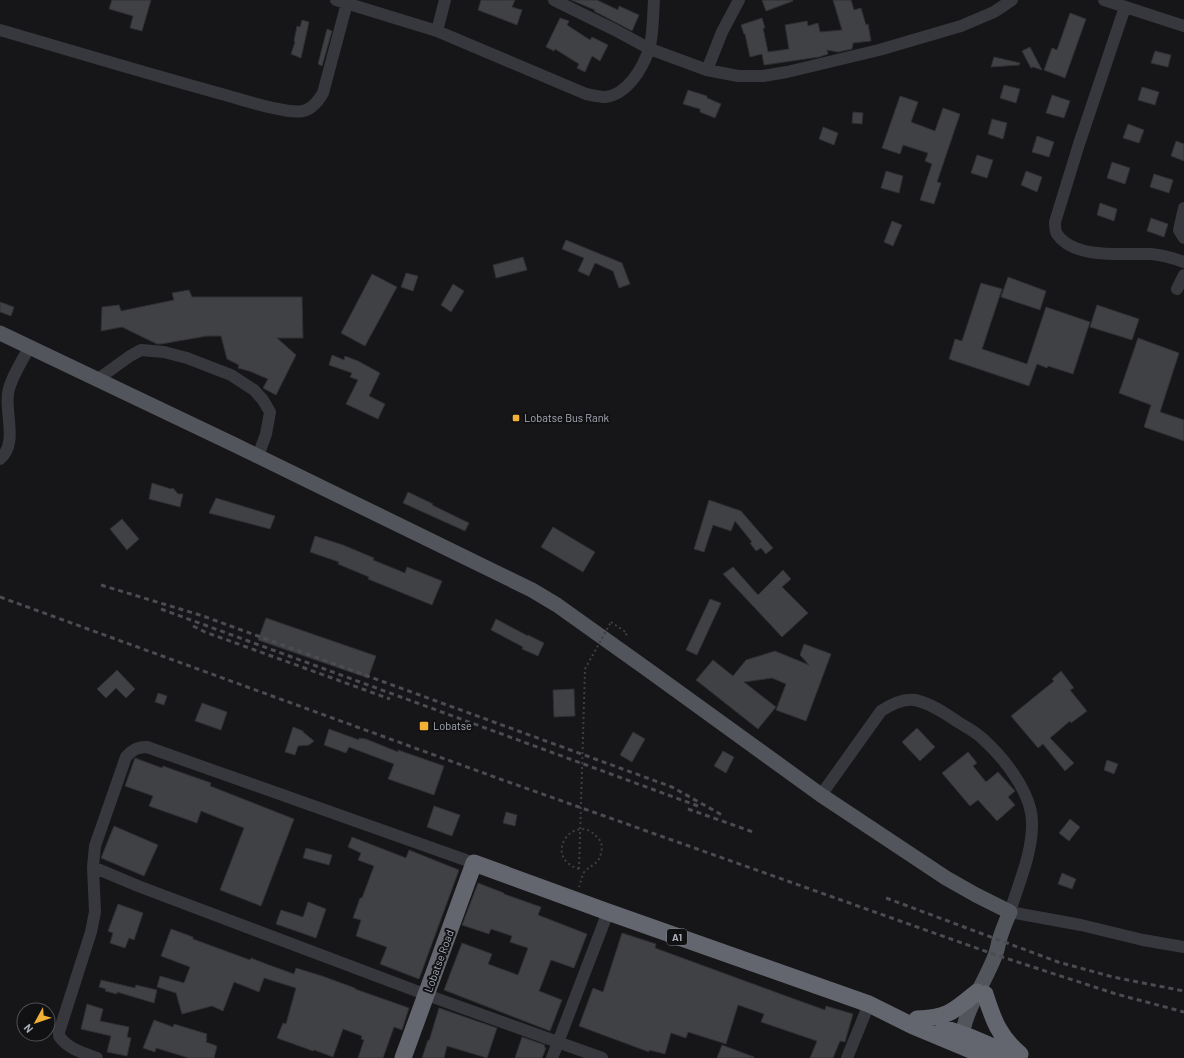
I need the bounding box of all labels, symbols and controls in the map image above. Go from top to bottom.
place label: Lobatse Bus Rank [524,411,610,424]
marker: Lobatse Bus Rank [511,413,521,423]
place label: Lobatse [433,719,472,732]
marker: Lobatse [418,720,430,732]
street label: Lobatse Road [421,928,456,994]
road number: A1 [667,929,687,945]
north arrow [16,1002,56,1042]
text: N [21,1022,35,1036]

